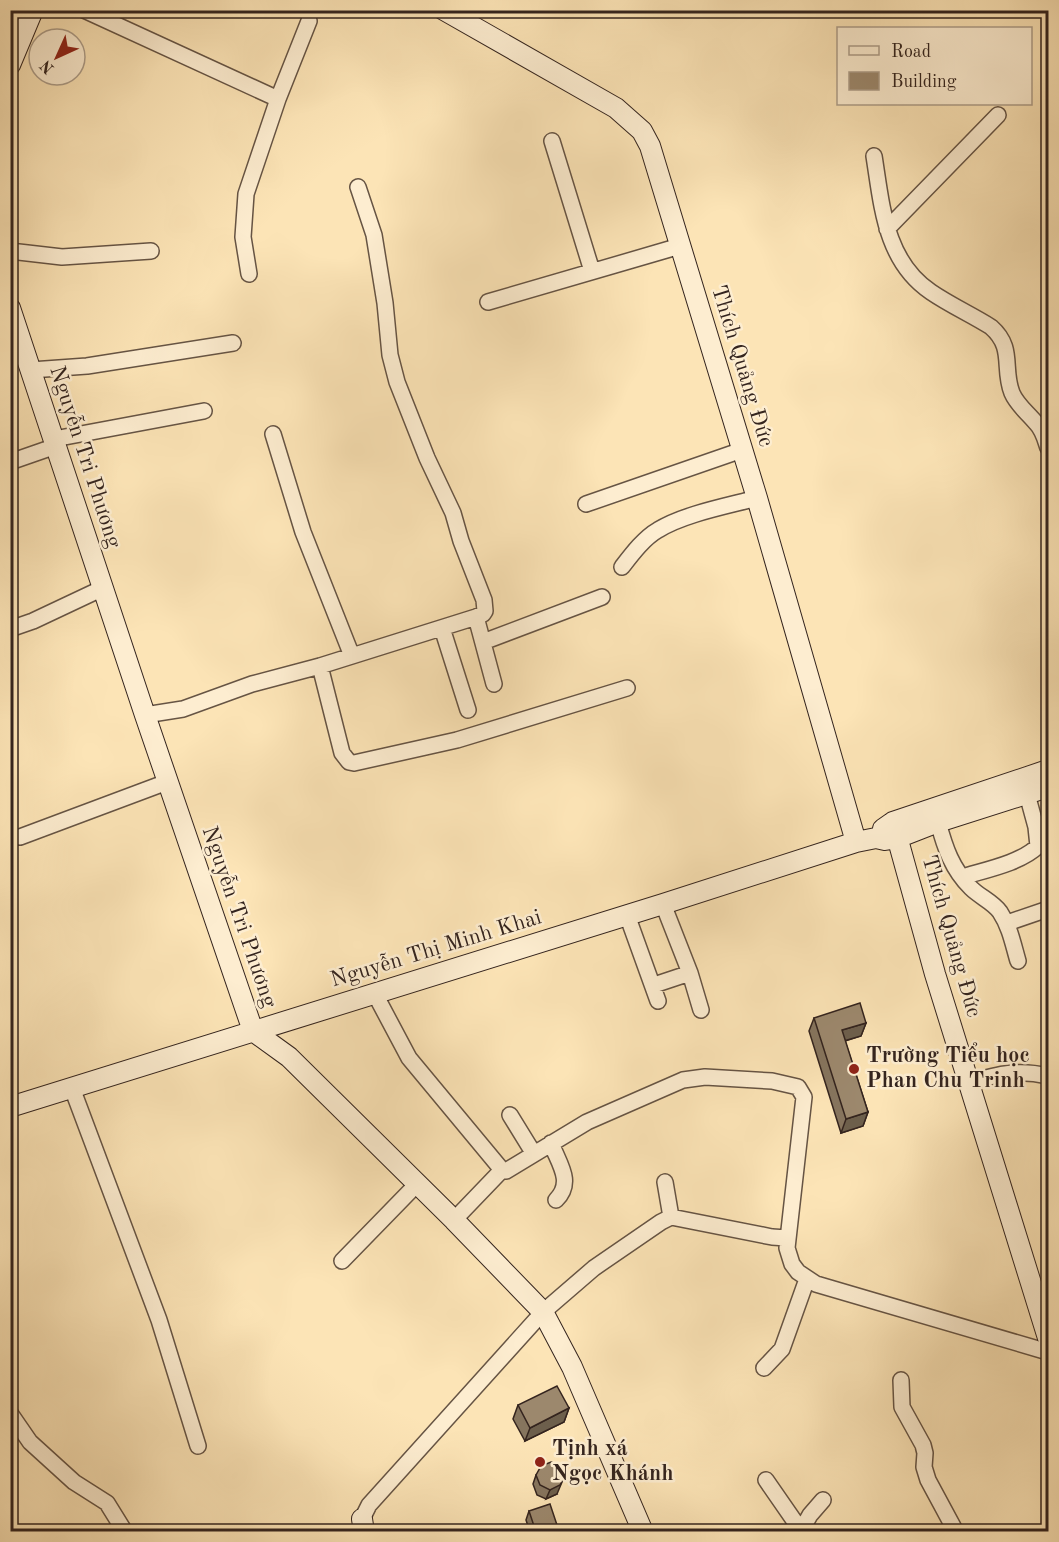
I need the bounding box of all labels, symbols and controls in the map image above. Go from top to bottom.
north arrow [27,27,87,87]
legend [837,27,1032,105]
text: Road [891,43,931,61]
text: N [37,56,58,76]
text: Building [891,73,957,91]
street label: Thích Quảng Đức [707,283,777,449]
street label: Nguyễn Tri Phương [45,363,126,551]
street label: Nguyễn Tri Phương [198,823,281,1011]
street label: Thích Quảng Đức [917,852,985,1020]
street label: Nguyễn Thị Minh Khai [327,905,544,992]
place label: Trường Tiểu học Phan Chu Trinh [866,1042,1030,1092]
marker: Trường Tiểu học Phan Chu Trinh [847,1062,861,1076]
place label: Tịnh xá Ngọc Khánh [552,1438,674,1485]
marker: Tịnh xá Ngọc Khánh [533,1455,547,1469]

